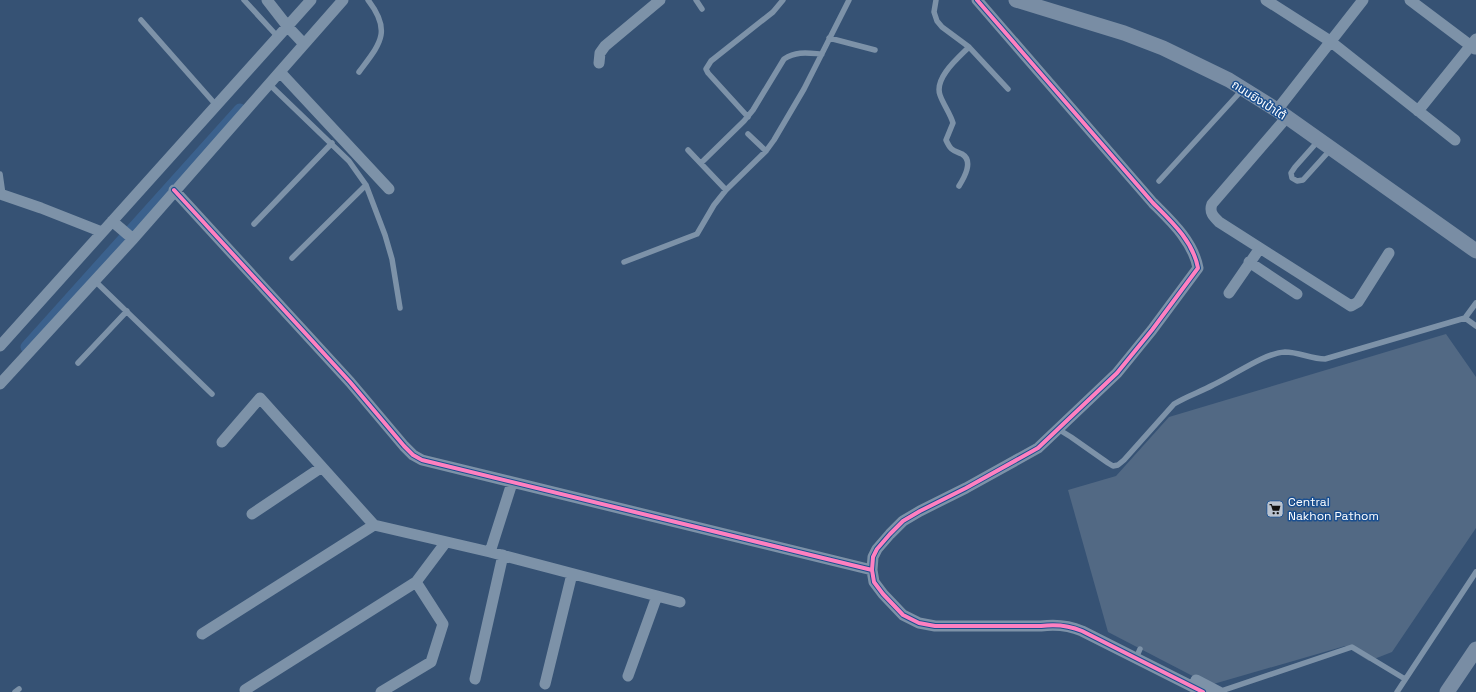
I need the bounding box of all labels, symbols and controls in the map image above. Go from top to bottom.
street label: ถนนยิงเป้าใต้ [1229,76,1289,124]
place label: Central Nakhon Pathom [1288,494,1379,524]
supermarket icon: Central Nakhon Pathom [1265,499,1285,519]

